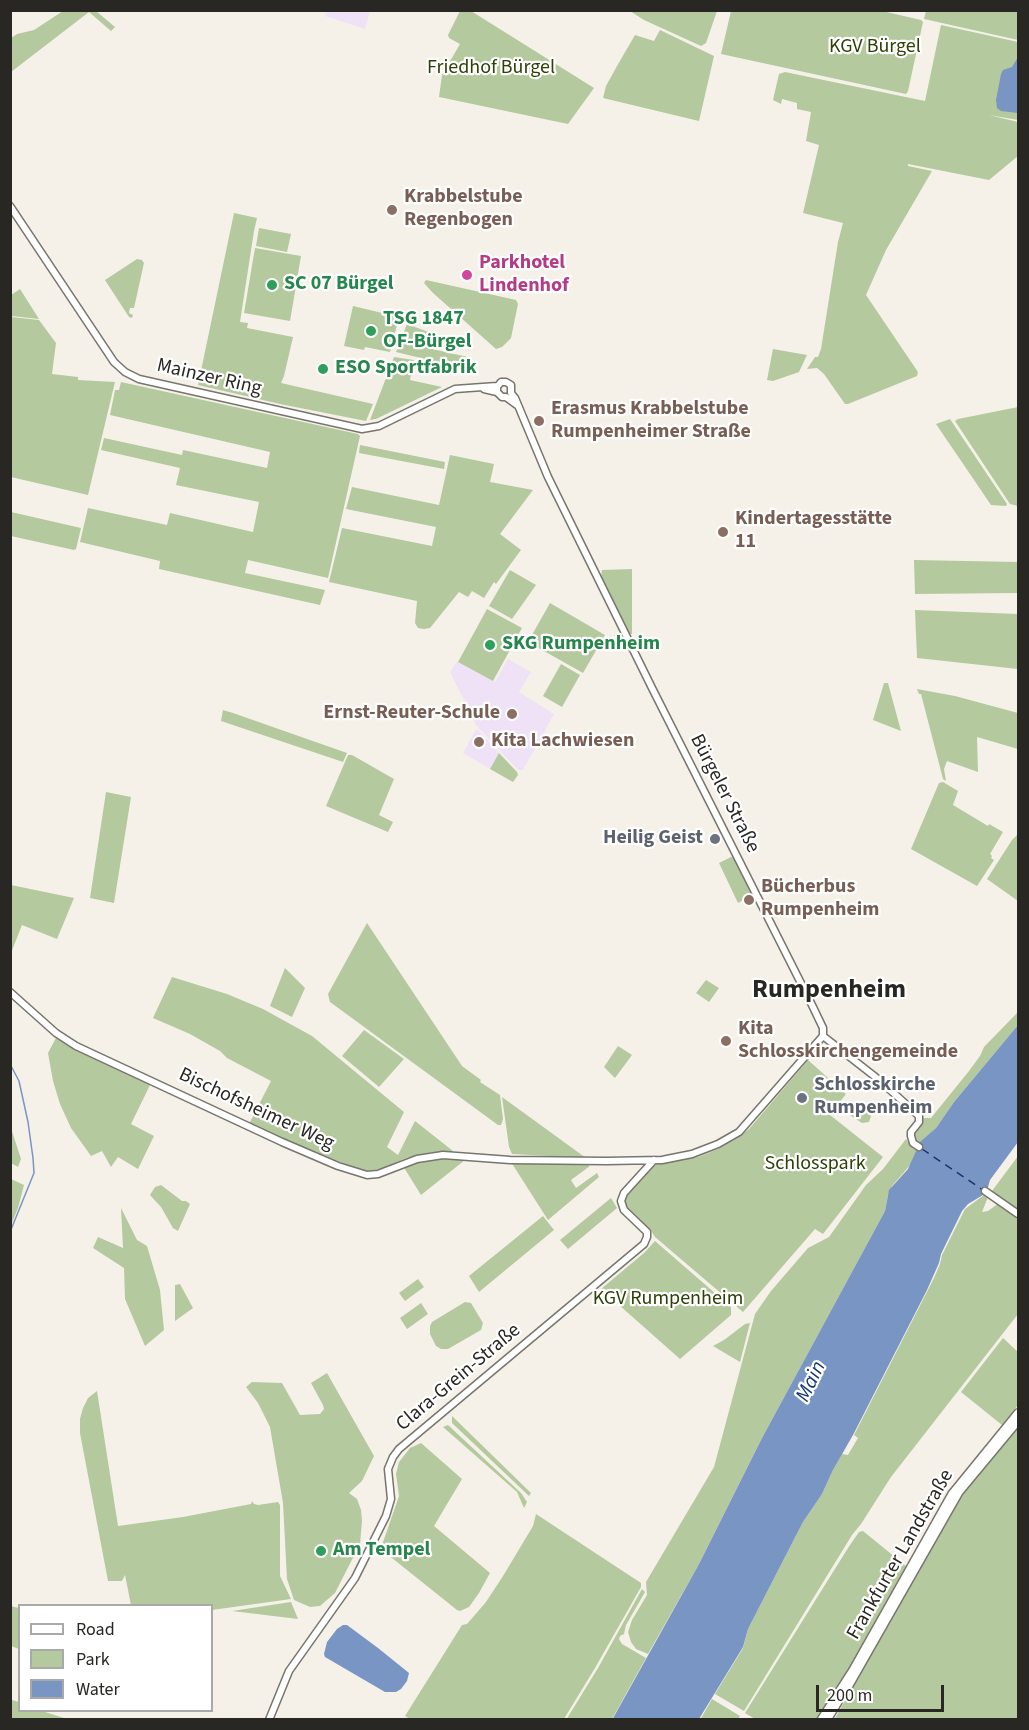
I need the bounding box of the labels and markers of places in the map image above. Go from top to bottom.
place label: Krabbelstube Regenbogen [404,186,523,233]
marker: Krabbelstube Regenbogen [385,203,399,217]
place label: Parkhotel Lindenhof [479,252,569,299]
marker: Parkhotel Lindenhof [460,268,474,282]
place label: SC 07 Bürgel [284,273,393,297]
marker: SC 07 Bürgel [265,278,279,292]
place label: TSG 1847 OF-Bürgel [383,308,471,355]
marker: TSG 1847 OF-Bürgel [364,324,378,338]
place label: ESO Sportfabrik [335,357,477,381]
marker: ESO Sportfabrik [316,362,330,376]
place label: Erasmus Krabbelstube Rumpenheimer Straße [551,398,751,445]
marker: Erasmus Krabbelstube Rumpenheimer Straße [532,414,546,428]
place label: Kindertagesstätte 11 [735,508,892,555]
marker: Kindertagesstätte 11 [716,525,730,539]
place label: SKG Rumpenheim [502,633,660,657]
marker: SKG Rumpenheim [483,638,497,652]
place label: Ernst-Reuter-Schule [323,702,500,726]
marker: Ernst-Reuter-Schule [505,707,519,721]
place label: Kita Lachwiesen [491,730,634,754]
marker: Kita Lachwiesen [472,735,486,749]
place label: Heilig Geist [603,827,703,851]
marker: Heilig Geist [708,832,722,846]
place label: Bücherbus Rumpenheim [761,876,879,923]
marker: Bücherbus Rumpenheim [742,893,756,907]
place label: Kita Schlosskirchengemeinde [738,1018,958,1065]
marker: Kita Schlosskirchengemeinde [719,1034,733,1048]
place label: Schlosskirche Rumpenheim [814,1074,936,1121]
marker: Schlosskirche Rumpenheim [795,1091,809,1105]
place label: Am Tempel [333,1539,430,1563]
marker: Am Tempel [314,1544,328,1558]

